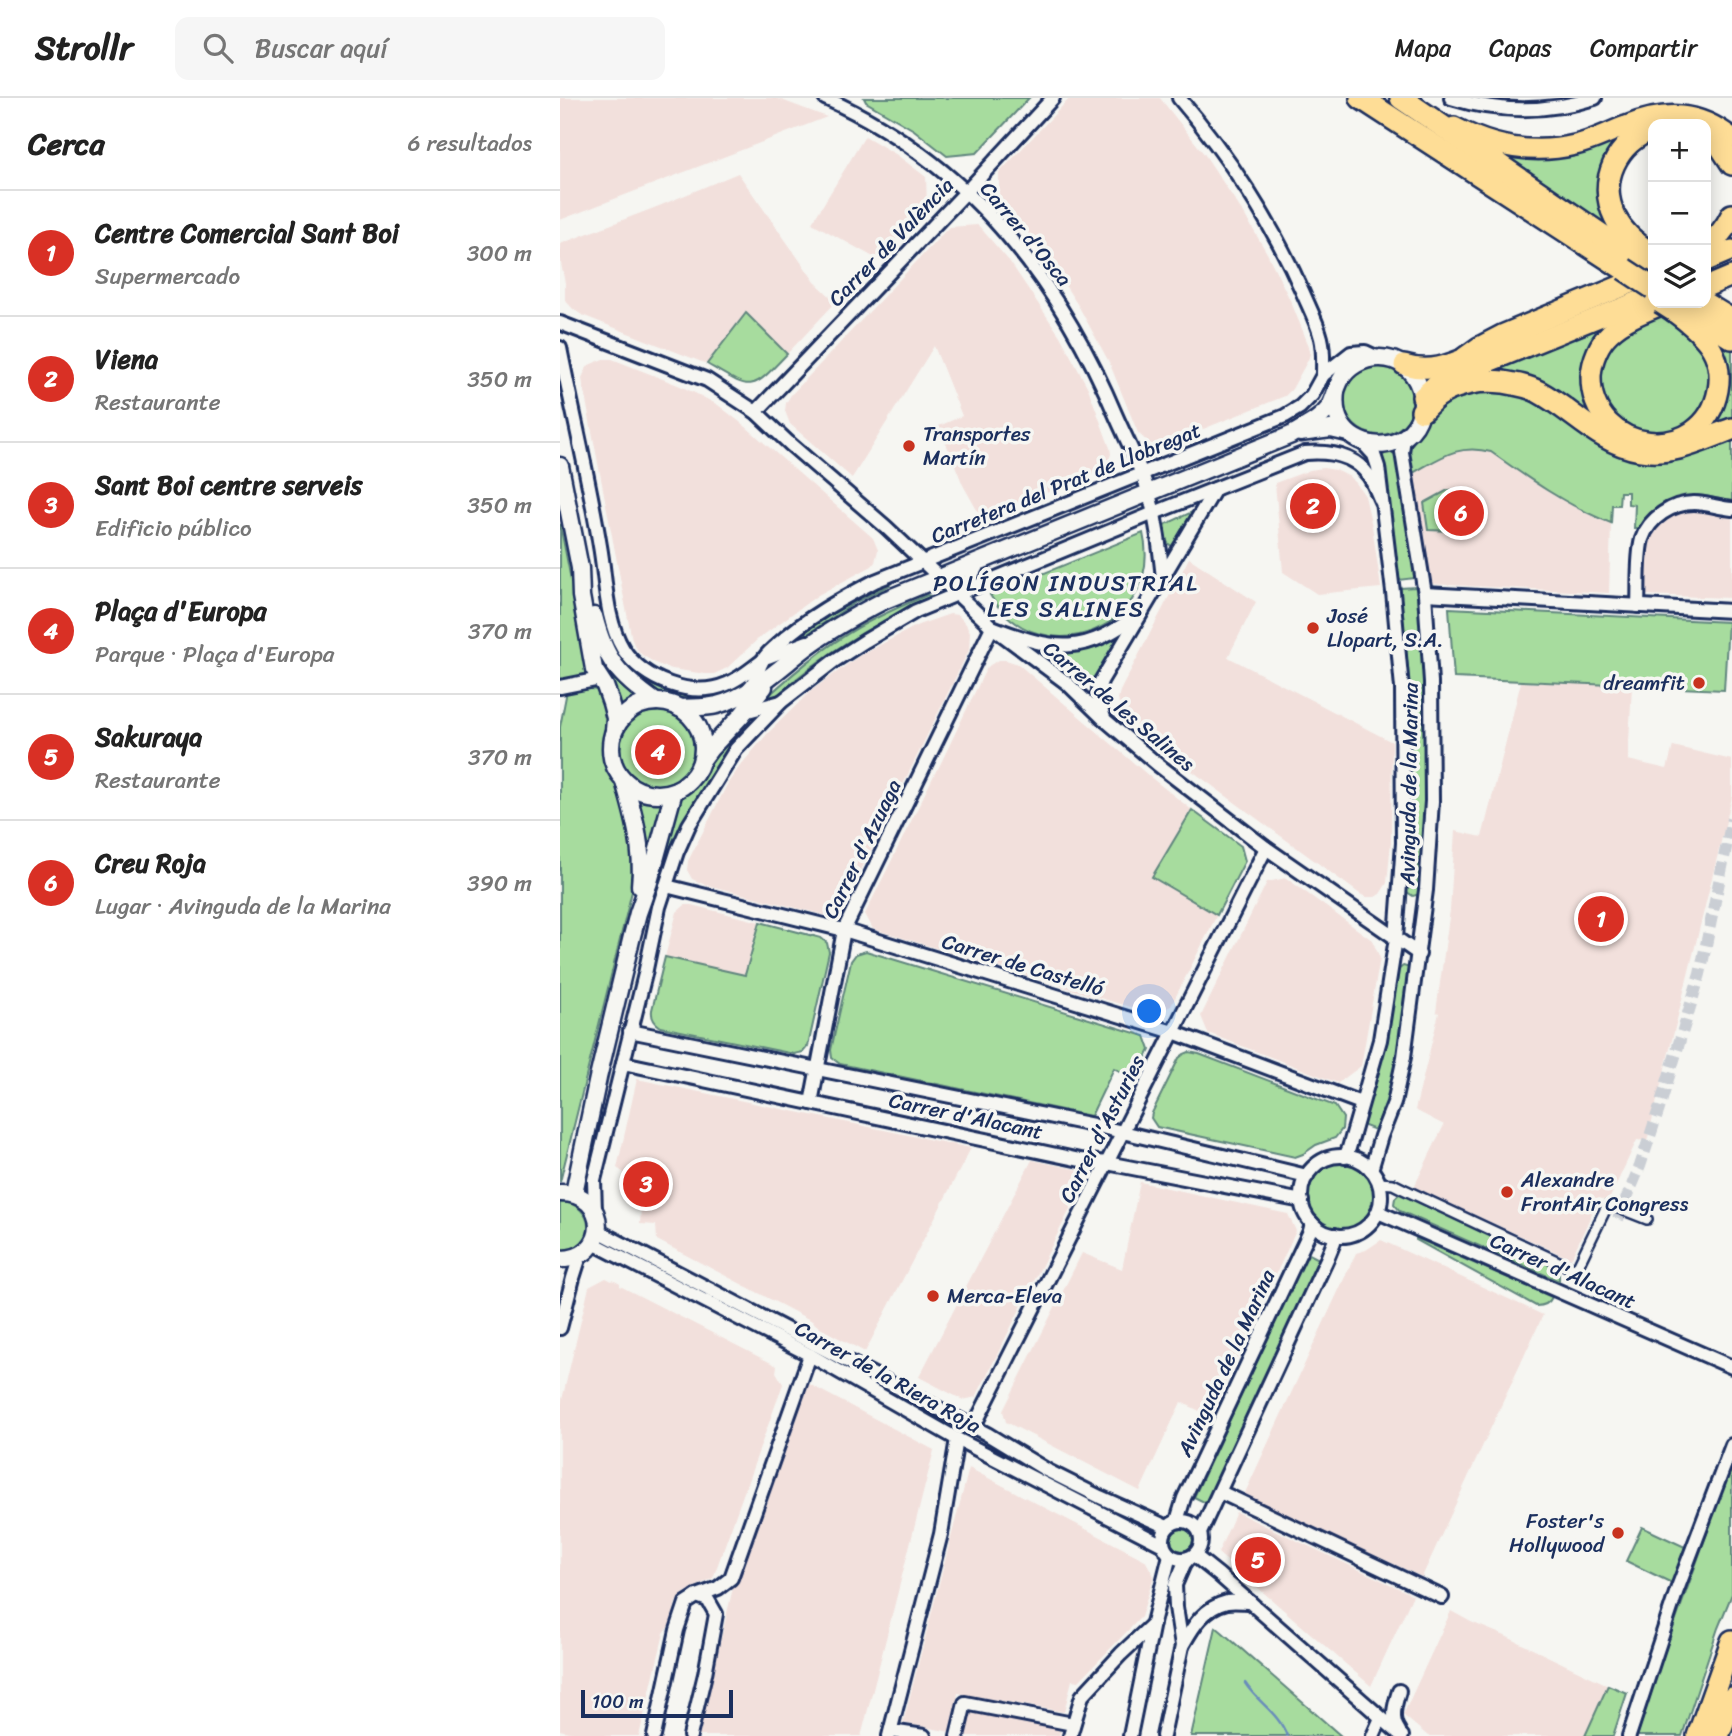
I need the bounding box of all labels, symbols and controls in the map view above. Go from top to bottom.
search box [175,17,665,80]
text: Strollr [35,19,133,77]
text: Buscar aquí [255,25,387,71]
text: Mapa [1395,27,1451,69]
text: Capas [1489,27,1552,69]
text: Compartir [1590,27,1697,69]
icon: search [199,29,237,67]
text: Cerca [28,117,104,171]
map controls [1648,119,1711,308]
button: + [1648,119,1711,182]
text: 6 resultados [407,123,532,164]
street label: Carrer de València [819,168,964,316]
street label: Carrer d'Osca [970,172,1082,296]
button: − [1648,182,1711,245]
text: Centre Comercial Sant Boi [95,210,399,256]
text: 1 [46,233,56,274]
text: 300 m [467,233,532,274]
button: layers [1648,245,1711,308]
text: Supermercado [95,256,240,297]
text: Viena [95,336,158,382]
text: 2 [44,359,58,400]
text: 350 m [467,359,532,400]
text: Restaurante [95,382,221,423]
street label: Carretera del Prat de Llobregat [925,411,1207,555]
place label: Transportes Martín [923,415,1031,477]
marker: Transportes Martín [901,438,917,454]
text: Sant Boi centre serveis [95,462,363,508]
pin: 2 [1290,480,1336,532]
text: 3 [45,485,57,526]
text: 350 m [467,485,532,526]
pin: 6 [1438,487,1484,539]
text: Edificio público [95,508,252,549]
district label: POLÍGON INDUSTRIAL LES SALINES [933,563,1199,630]
text: Plaça d'Europa [95,588,267,634]
place label: José Llopart, S.A. [1326,597,1444,659]
text: 4 [44,611,58,652]
text: 370 m [468,611,532,652]
marker: José Llopart, S.A. [1305,620,1321,636]
street label: Carrer de les Salines [1034,631,1204,782]
text: Parque · Plaça d'Europa [95,634,334,675]
place label: dreamfit [1603,664,1685,702]
marker: dreamfit [1691,675,1707,691]
street label: Avinguda de la Marina [1388,682,1430,887]
text: Sakuraya [95,714,202,760]
pin: 4 [635,726,681,778]
text: 5 [44,737,58,778]
text: 370 m [468,737,532,778]
text: Restaurante [95,760,221,801]
street label: Carrer d'Azuaga [812,772,912,925]
text: Creu Roja [95,840,206,886]
text: 6 [44,863,58,904]
text: 390 m [467,863,532,904]
text: Lugar · Avinguda de la Marina [95,886,391,927]
pin: 1 [1578,893,1624,945]
street label: Carrer de Castelló [937,922,1109,1008]
your location [1132,994,1166,1028]
street label: Carrer d'Asturies [1048,1048,1156,1210]
street label: Carrer d'Alacant [886,1081,1046,1151]
pin: 3 [623,1158,669,1210]
place label: Alexandre FrontAir Congress [1520,1161,1689,1223]
marker: Alexandre FrontAir Congress [1499,1184,1515,1200]
street label: Carrer d'Alacant [1484,1222,1642,1320]
street label: Avinguda de la Marina [1165,1263,1286,1464]
place label: Merca-Eleva [947,1277,1063,1315]
marker: Merca-Eleva [925,1288,941,1304]
street label: Carrer de la Riera Roja [788,1310,989,1444]
place label: Foster's Hollywood [1509,1502,1606,1564]
marker: Foster's Hollywood [1610,1525,1626,1541]
pin: 5 [1235,1534,1281,1586]
text: 100 m [592,1685,644,1718]
scale bar [581,1687,733,1719]

